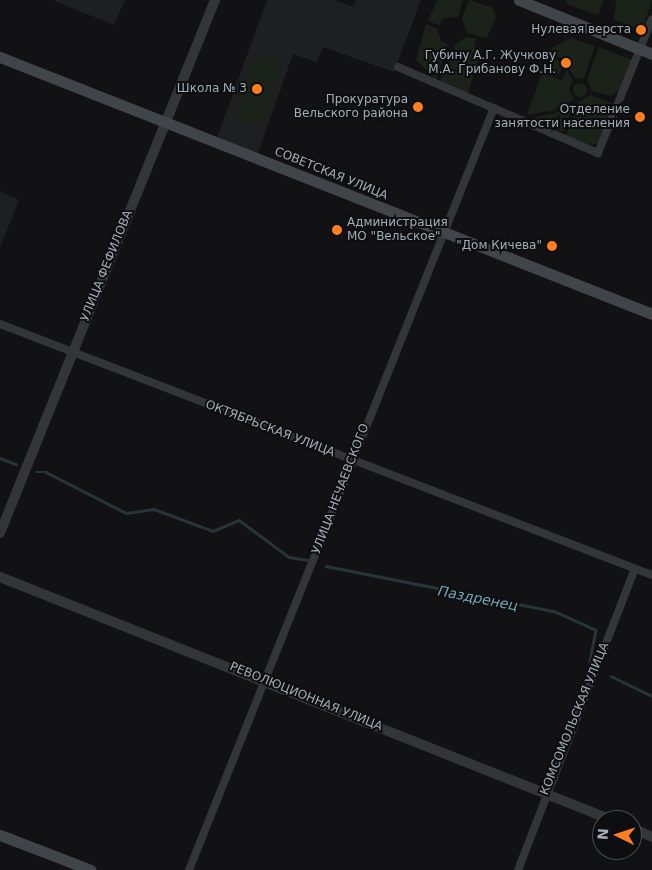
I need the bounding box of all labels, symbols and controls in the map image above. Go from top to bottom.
place label: Нулевая верста [531,23,631,37]
marker: Нулевая верста [635,24,647,36]
place label: Губину А.Г. Жучкову М.А. Грибанову Ф.Н. [425,49,556,77]
marker: Губину А.Г. Жучкову М.А. Грибанову Ф.Н. [560,57,572,69]
place label: Школа № 3 [177,82,247,96]
marker: Школа № 3 [251,83,263,95]
place label: Прокуратура Вельского района [294,93,408,121]
marker: Прокуратура Вельского района [412,101,424,113]
place label: Отделение занятости населения [495,103,630,131]
marker: Отделение занятости населения [634,111,646,123]
street label: СОВЕТСКАЯ УЛИЦА [272,145,390,203]
street label: УЛИЦА ФЕФИЛОВА [78,208,136,324]
place label: Администрация МО "Вельское" [347,216,448,244]
marker: Администрация МО "Вельское" [331,224,343,236]
place label: "Дом Кичева" [456,239,542,253]
marker: "Дом Кичева" [546,240,558,252]
street label: ОКТЯБРЬСКАЯ УЛИЦА [203,398,337,460]
street label: УЛИЦА НЕЧАЕВСКОГО [309,422,373,556]
water label: Паздренец [437,582,519,614]
street label: КОМСОМОЛЬСКАЯ УЛИЦА [538,641,612,797]
street label: РЕВОЛЮЦИОННАЯ УЛИЦА [228,660,384,734]
north arrow [592,810,642,860]
text: N [595,828,611,840]

